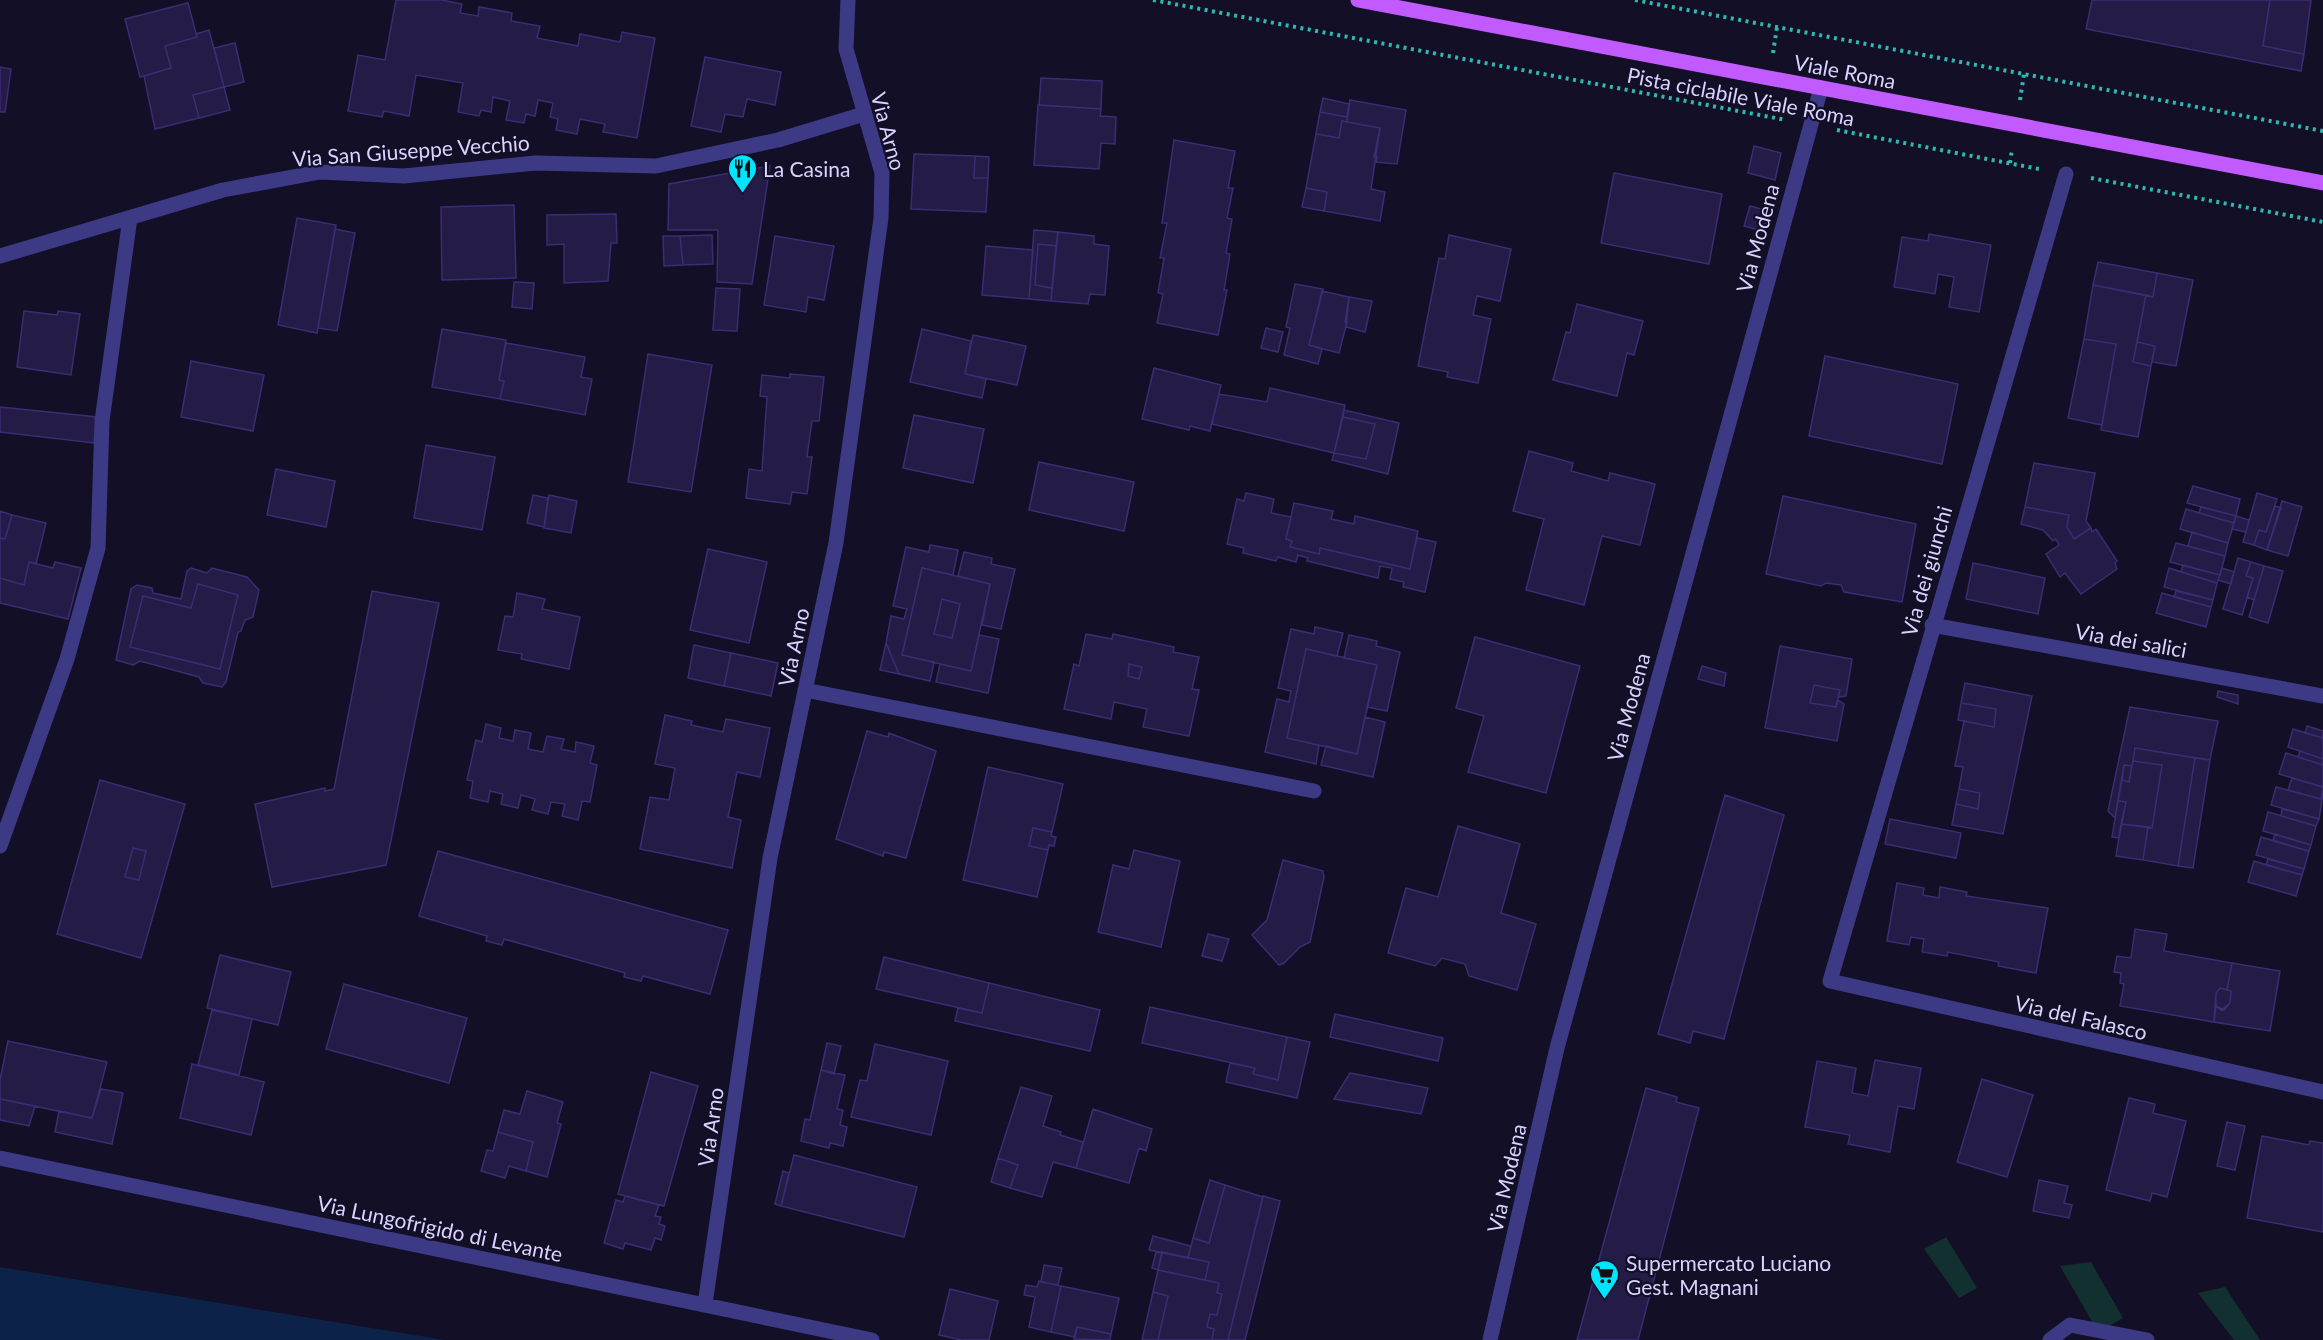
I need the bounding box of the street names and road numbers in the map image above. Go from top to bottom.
street label: Viale Roma [1792,49,1898,93]
street label: Pista ciclabile Viale Roma [1625,62,1857,130]
street label: Via Arno [867,89,911,173]
street label: Via San Giuseppe Vecchio [292,129,530,171]
street label: Via Modena [1731,181,1783,295]
street label: Via dei giunchi [1895,503,1957,639]
street label: Via Arno [772,605,814,689]
street label: Via dei salici [2073,618,2189,662]
street label: Via Modena [1602,650,1654,764]
street label: Via del Falasco [2012,990,2150,1044]
street label: Via Arno [692,1086,728,1168]
street label: Via Modena [1481,1121,1531,1235]
street label: Via Lungofrigido di Levante [315,1190,565,1266]

